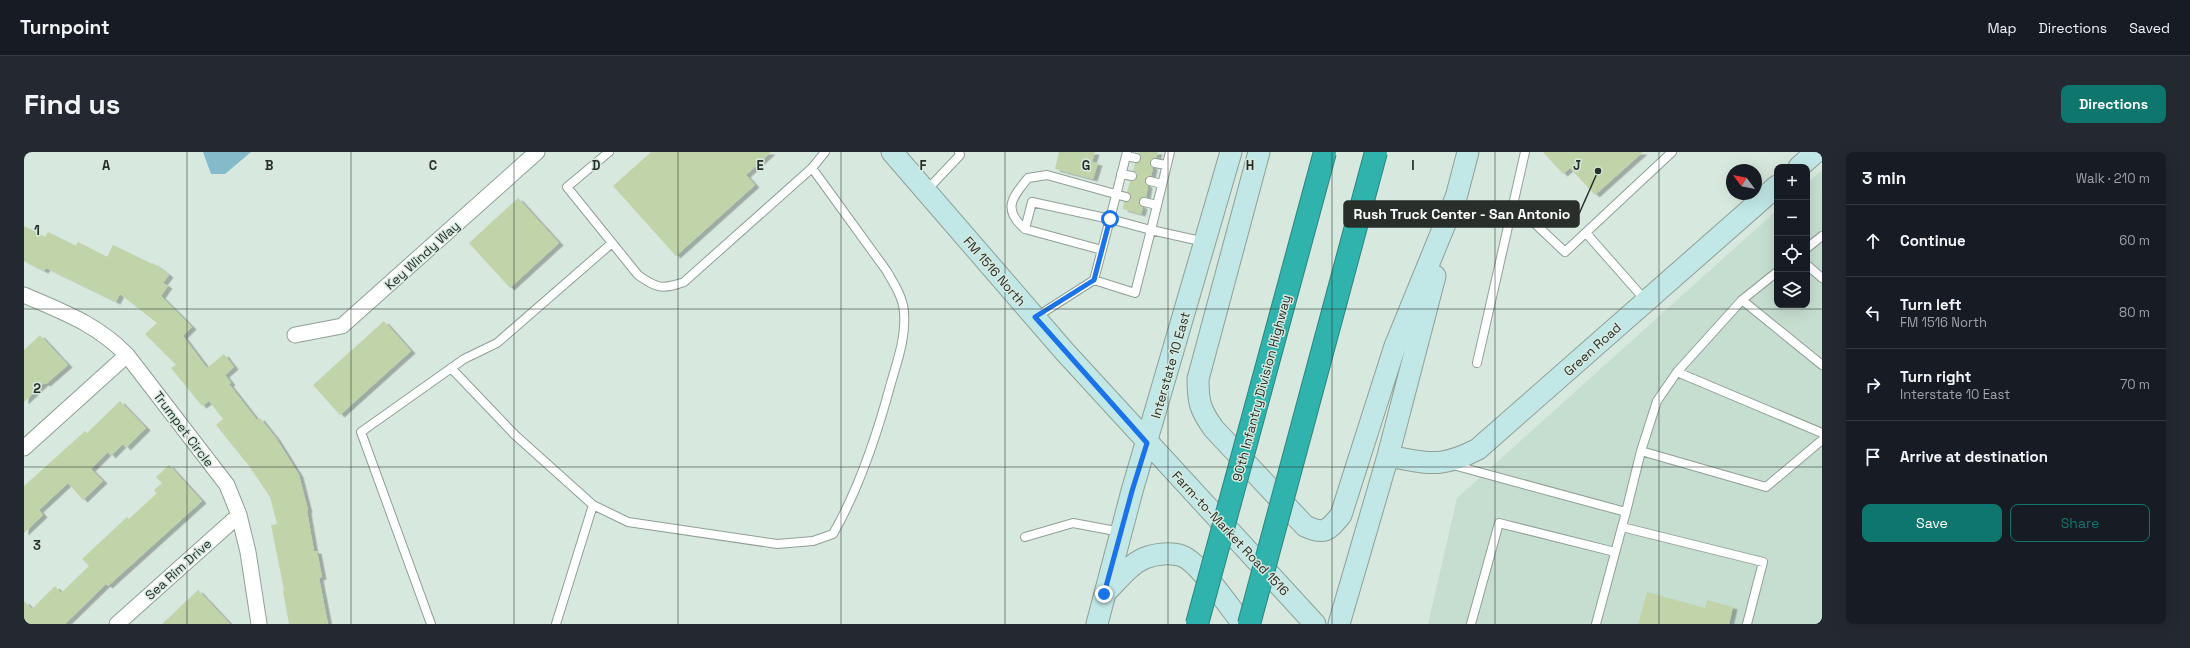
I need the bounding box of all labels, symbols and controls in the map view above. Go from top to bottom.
text: Turnpoint [20,15,110,40]
text: Map [1987,19,2017,37]
text: Directions [2039,19,2107,37]
text: Saved [2129,19,2170,37]
button: Directions [2061,85,2166,123]
text: Find us [24,86,121,122]
text: A [102,157,111,174]
text: B [265,157,274,174]
text: C [429,157,437,174]
text: D [592,157,601,174]
text: E [756,157,764,174]
text: F [920,157,927,174]
text: G [1082,157,1090,174]
text: H [1246,157,1254,174]
text: I [1411,157,1415,174]
text: J [1573,157,1581,174]
north arrow [1726,164,1762,200]
map controls [1774,164,1810,308]
button: + [1774,164,1810,200]
text: 3 min [1862,167,1906,189]
text: Walk · 210 m [2076,170,2150,187]
button: − [1774,200,1810,236]
callout: Rush Truck Center - San Antonio [1344,201,1579,227]
text: Rush Truck Center - San Antonio [1354,205,1570,223]
route start [1101,210,1119,228]
street label: Key Windy Way [381,217,463,294]
text: 1 [34,222,40,239]
icon: ahead [1862,230,1884,252]
text: Continue [1900,231,1966,250]
text: 60 m [2119,232,2150,249]
street label: FM 1516 North [960,233,1030,310]
button: locate [1774,236,1810,272]
button: layers [1774,272,1810,308]
street label: 90th Infantry Division Highway [1228,293,1295,483]
text: Turn left [1900,295,1962,314]
icon: left [1862,302,1884,324]
text: 80 m [2119,304,2150,321]
street label: Interstate 10 East [1147,310,1194,420]
text: FM 1516 North [1900,314,1987,331]
street label: Green Road [1560,319,1625,380]
text: Turn right [1900,367,1971,386]
icon: right [1862,374,1884,396]
text: 70 m [2120,376,2150,393]
text: 2 [33,380,41,397]
text: Interstate 10 East [1900,386,2010,403]
street label: Trumpet Circle [150,388,218,471]
icon: arrive [1862,446,1884,468]
text: Arrive at destination [1900,447,2048,466]
street label: Farm-to-Market Road 1516 [1168,467,1293,599]
button: Save [1862,504,2002,542]
button: Share [2010,504,2150,542]
street label: Sea Rim Drive [142,535,215,604]
text: 3 [33,537,41,554]
route end [1095,585,1113,603]

